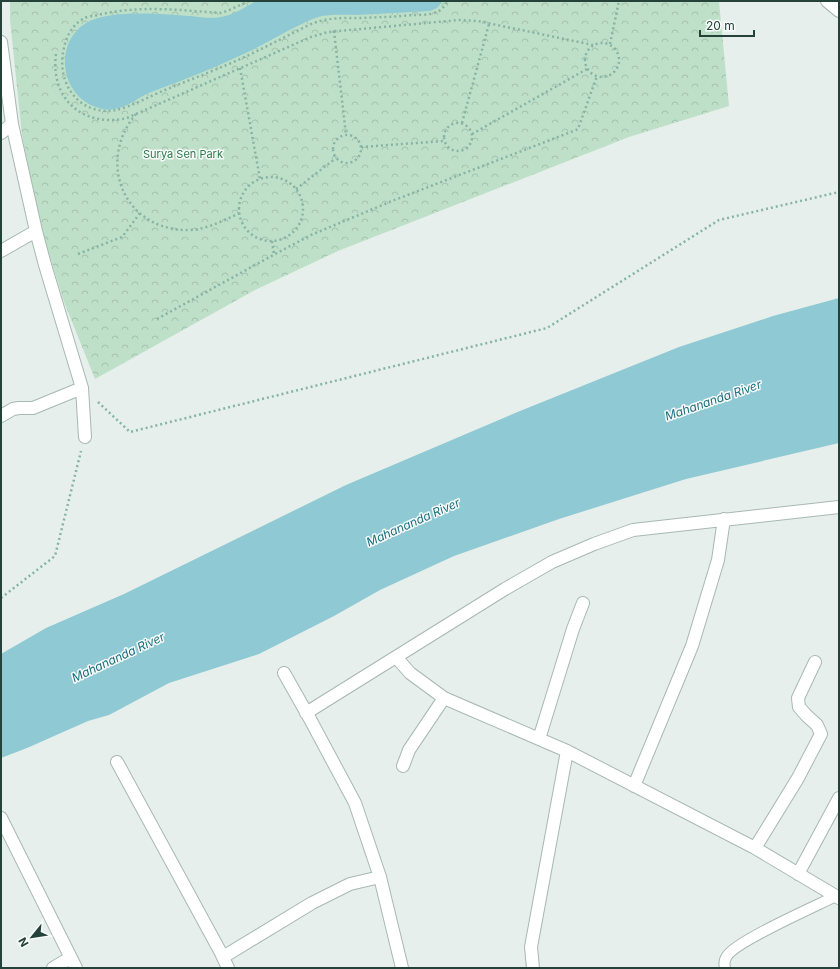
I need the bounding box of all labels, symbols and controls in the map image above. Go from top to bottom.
scale bar [700,12,754,38]
text: 20 m [706,18,735,33]
park label: Surya Sen Park [143,147,223,161]
water label: Mahananda River [663,376,764,424]
water label: Mahananda River [364,494,463,549]
water label: Mahananda River [69,629,167,685]
north arrow [12,917,52,957]
text: N [15,935,31,949]

